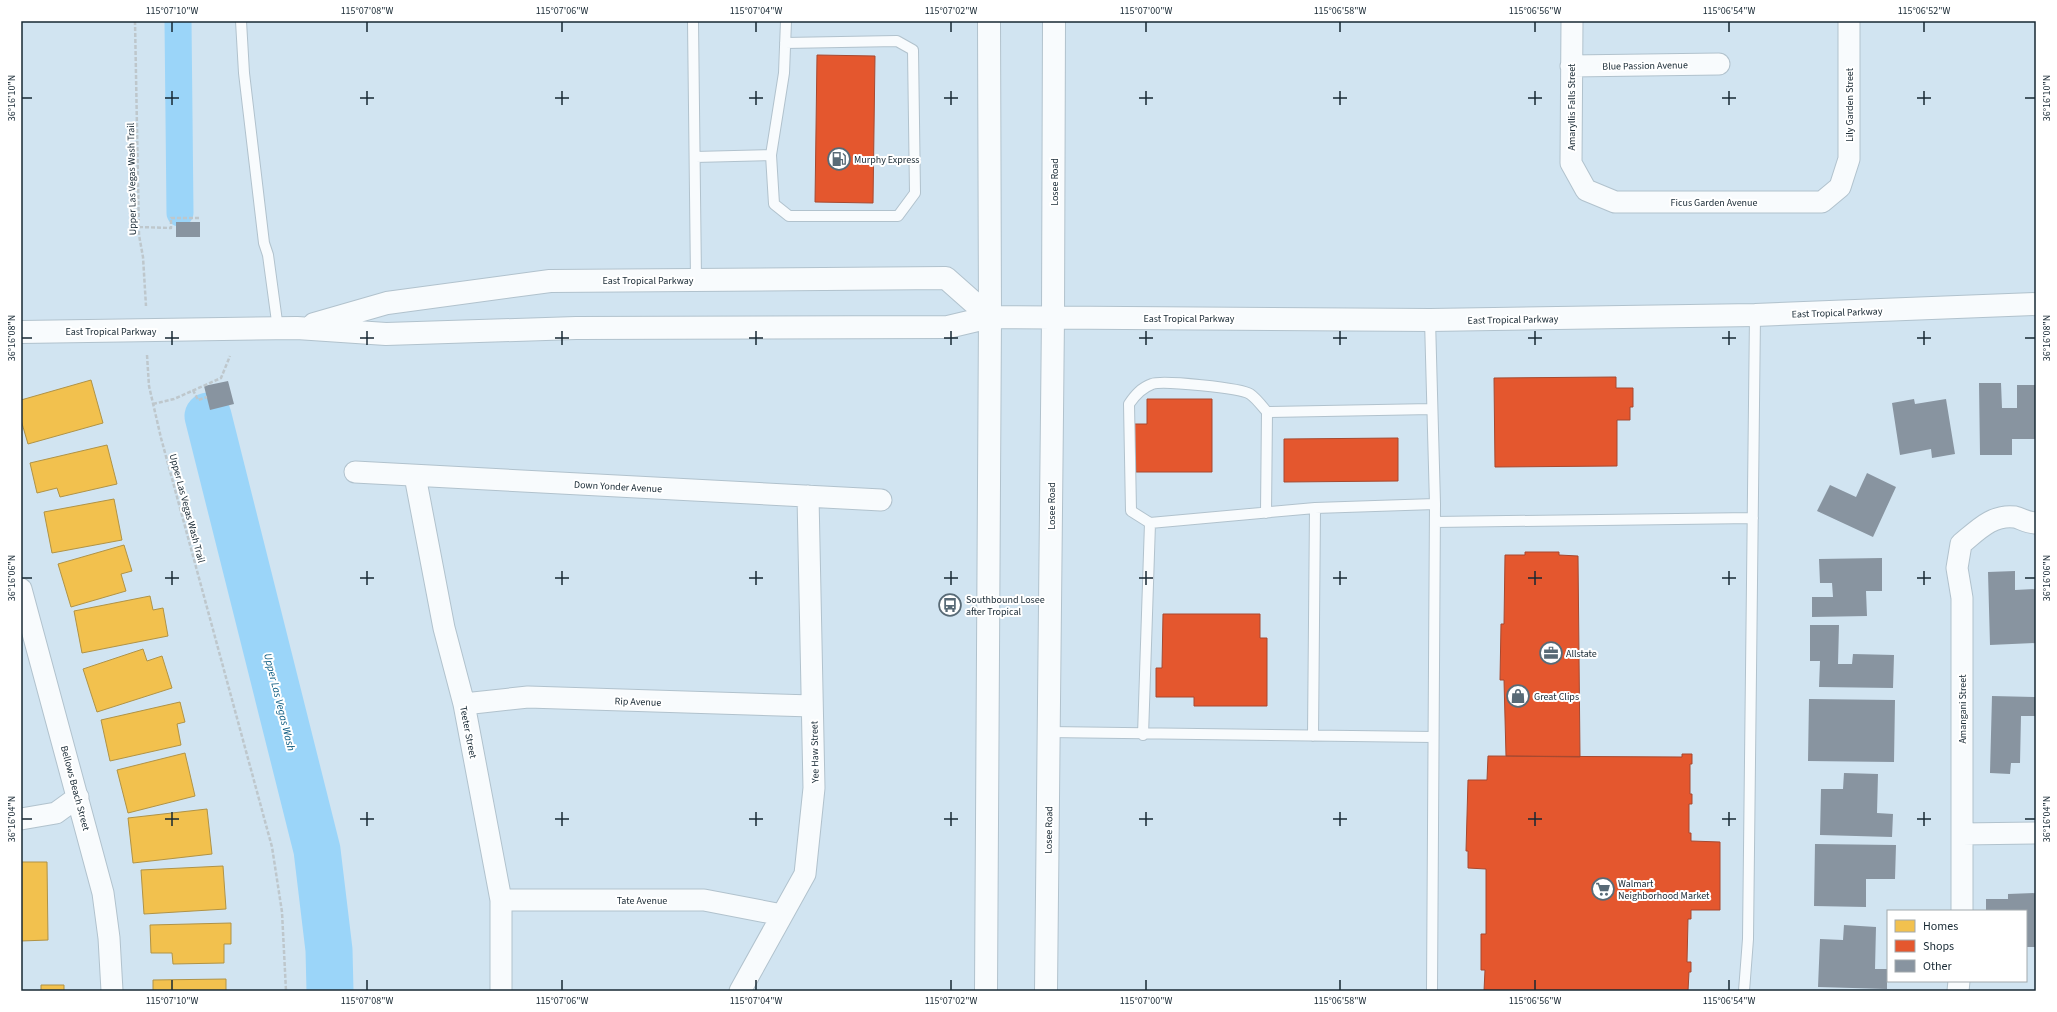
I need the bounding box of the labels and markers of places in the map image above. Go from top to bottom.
fuel station icon: Murphy Express [826,146,852,172]
place label: Murphy Express [854,153,920,167]
bus stop icon: Southbound Losee after Tropical [937,592,963,618]
place label: Southbound Losee after Tropical [966,593,1045,619]
office icon: Allstate [1538,640,1564,666]
place label: Allstate [1566,647,1597,661]
shop icon: Great Clips [1505,683,1531,709]
place label: Great Clips [1534,690,1579,704]
supermarket icon: Walmart Neighborhood Market [1590,876,1616,902]
place label: Walmart Neighborhood Market [1618,877,1710,903]

